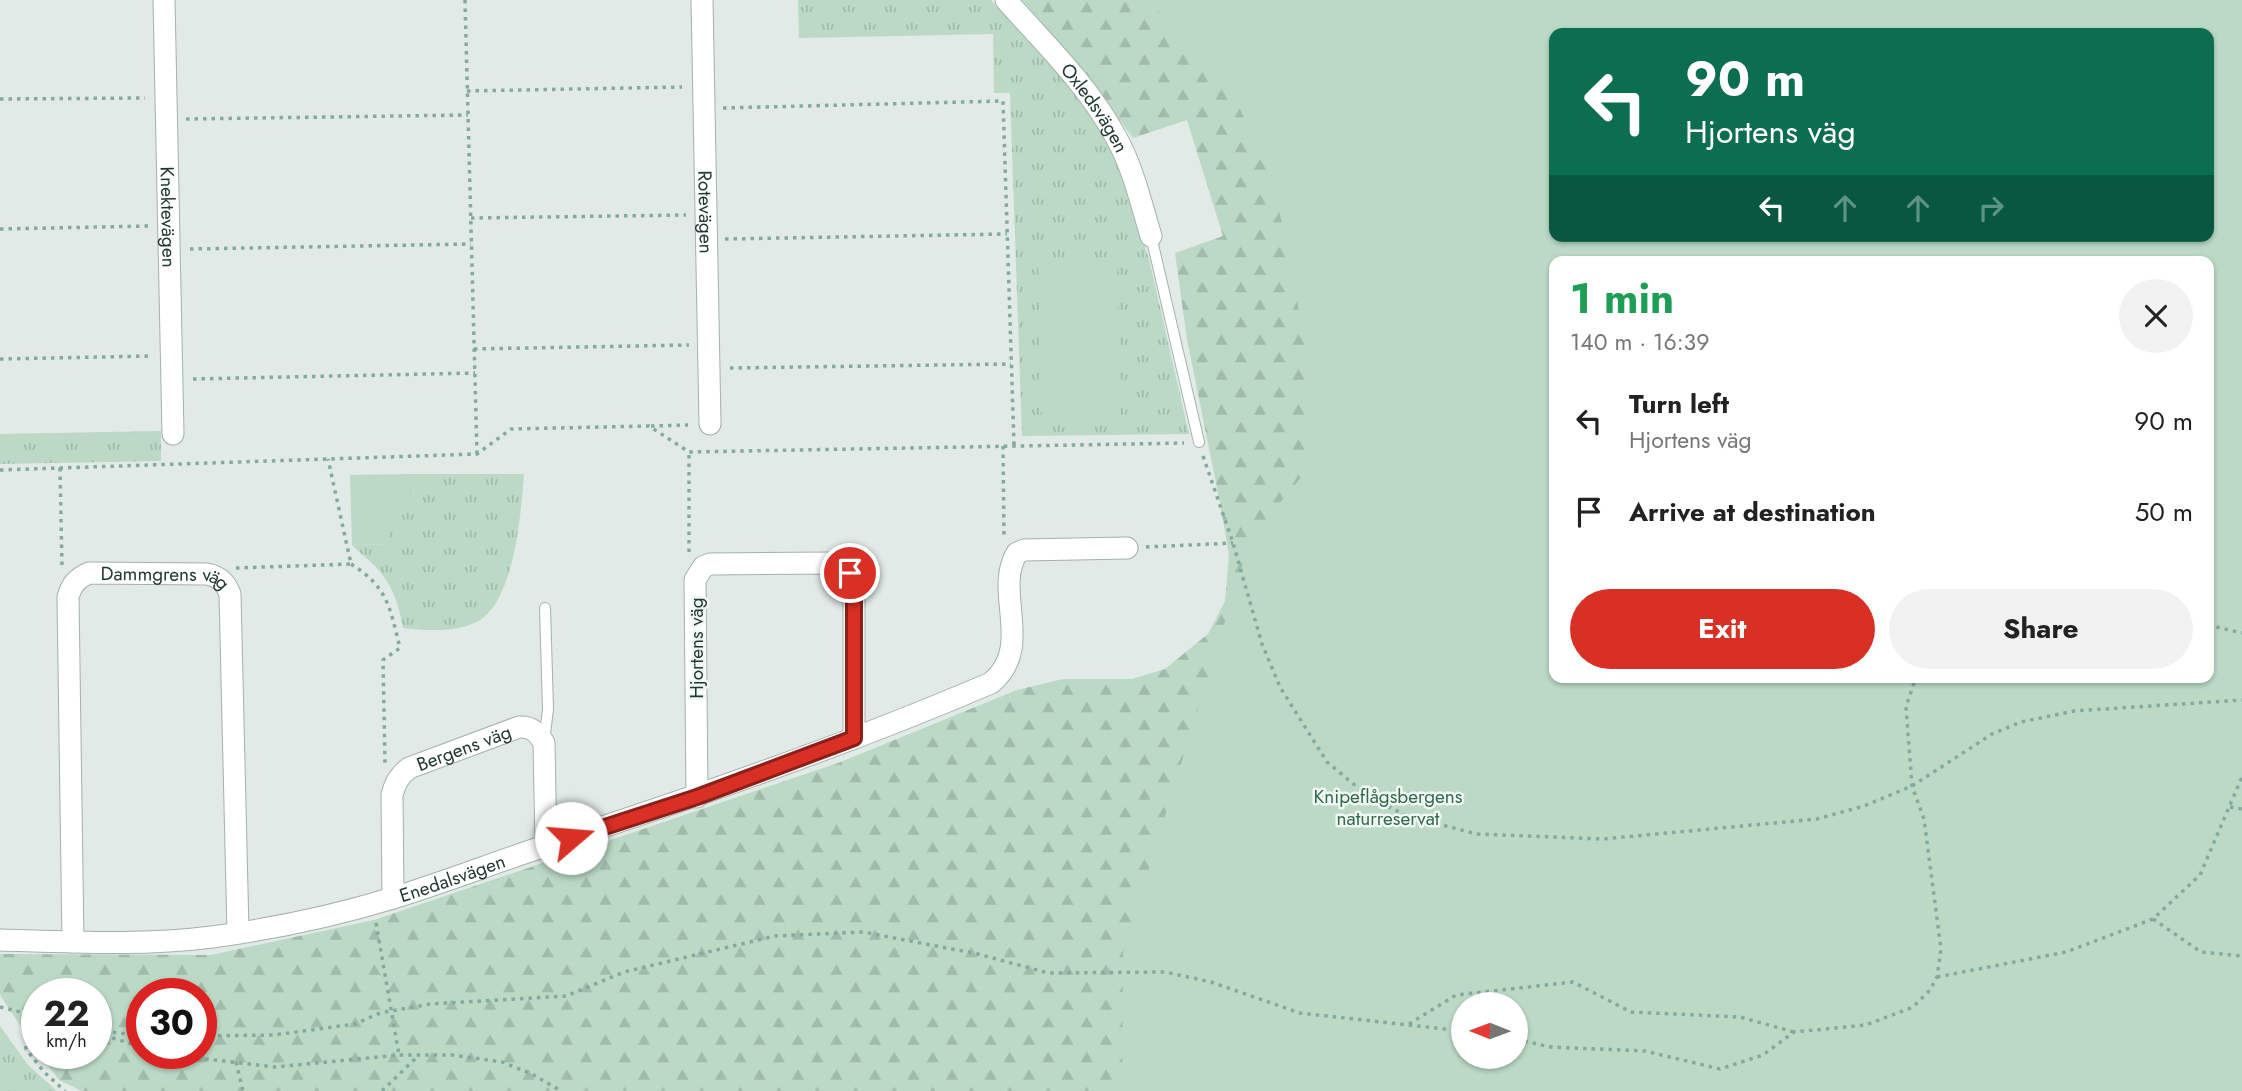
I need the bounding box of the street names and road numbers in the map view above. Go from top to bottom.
street label: Oxledsvägen [1055,57,1135,157]
street label: Knektevägen [154,166,183,268]
street label: Rotevägen [692,170,720,254]
street label: Dammgrens väg [100,560,237,595]
street label: Hjortens väg [683,597,710,699]
street label: Bergens väg [413,718,515,778]
street label: Enedalsvägen [396,847,509,909]

